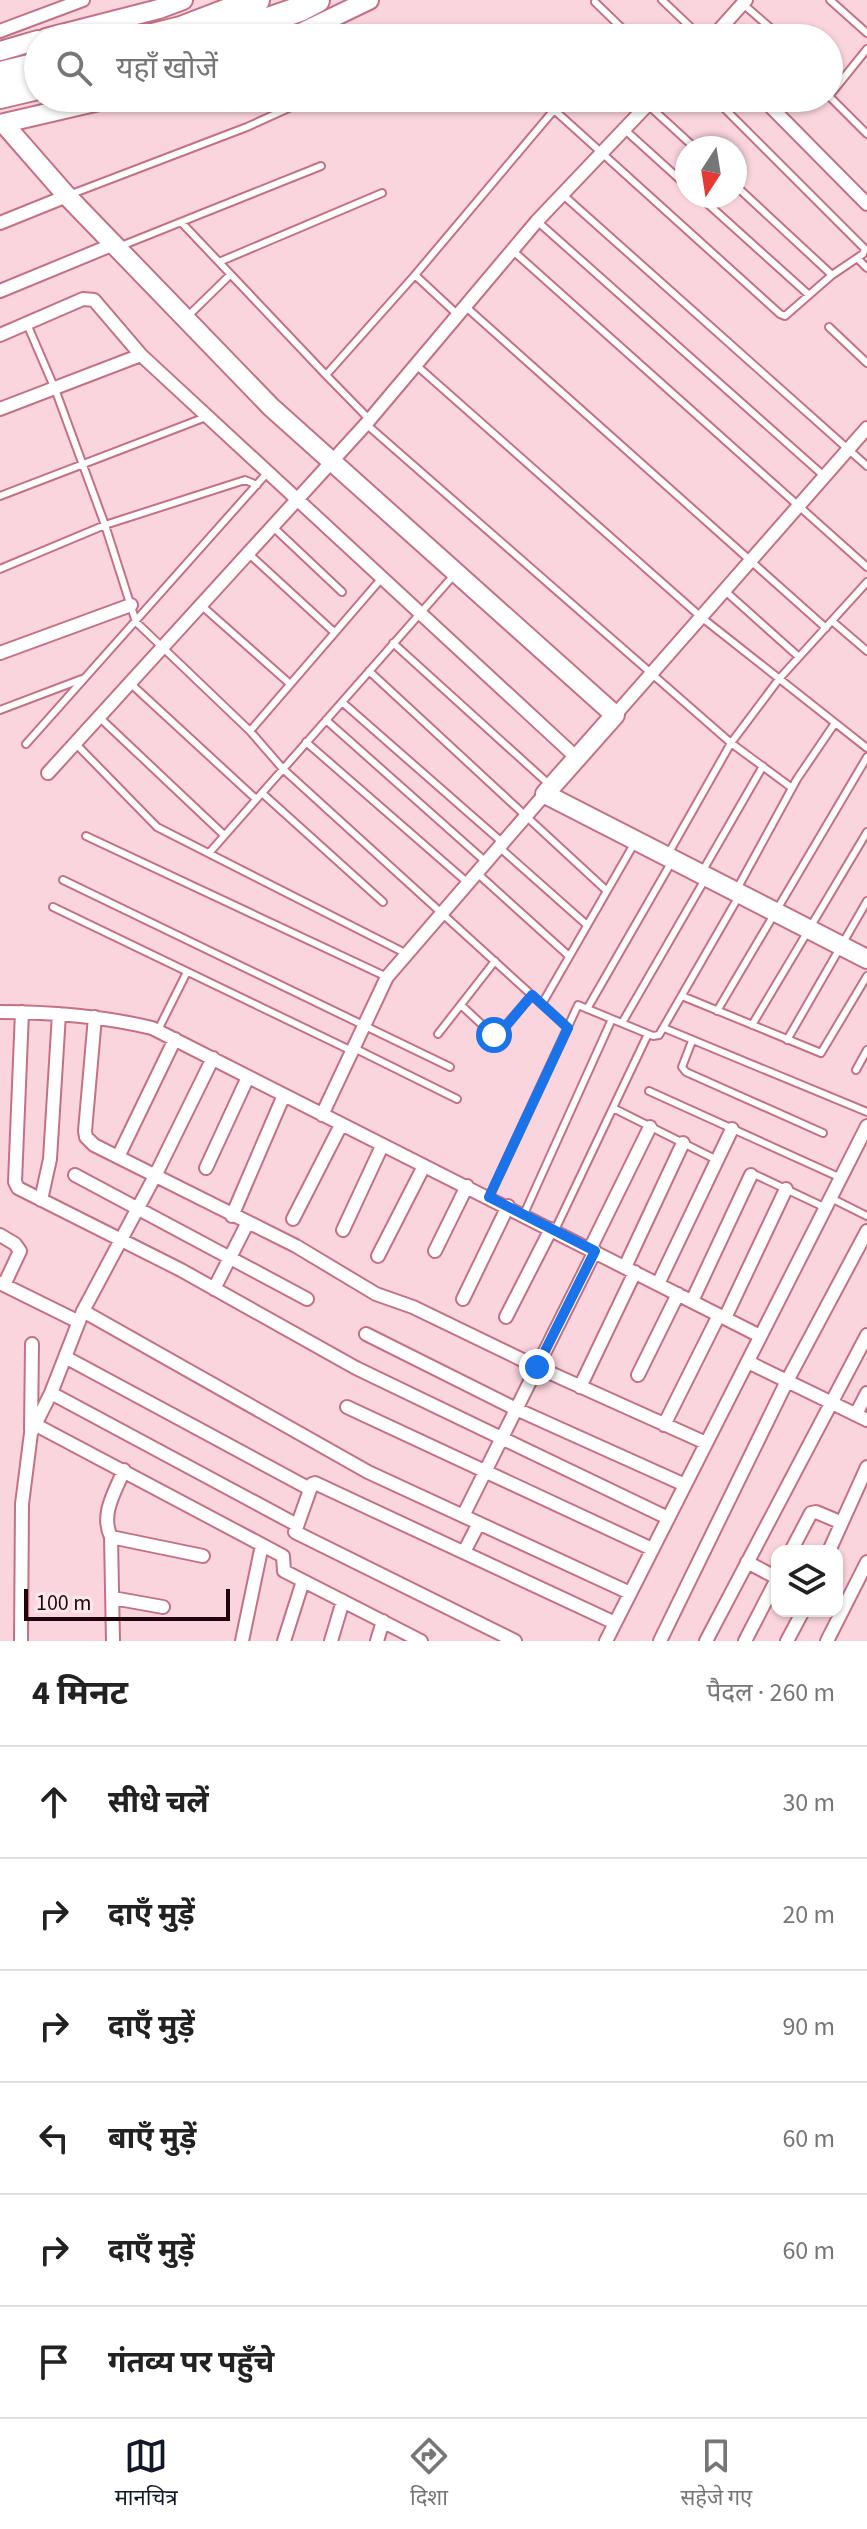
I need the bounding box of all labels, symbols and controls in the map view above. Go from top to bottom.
search box [24,24,843,112]
icon: search [52,46,96,90]
text: यहाँ खोजें [116,47,218,90]
north arrow [675,136,747,208]
route start [476,1017,512,1053]
route end [519,1349,555,1385]
map controls [771,1545,843,1617]
button: layers [771,1545,843,1617]
scale bar [24,1585,230,1621]
text: 100 m [36,1587,91,1619]
text: 4 मिनट [32,1669,128,1718]
text: पैदल · 260 m [706,1674,835,1711]
icon: ahead [32,1780,76,1824]
text: सीधे चलें [108,1781,209,1824]
text: 30 m [782,1784,835,1821]
icon: right [32,1892,76,1936]
text: दाएँ मुड़ें [108,1893,195,1936]
text: 20 m [782,1896,835,1933]
icon: right [32,2004,76,2048]
text: दाएँ मुड़ें [108,2005,195,2048]
text: 90 m [782,2008,835,2045]
icon: left [32,2116,76,2160]
text: बाएँ मुड़ें [108,2117,196,2160]
text: 60 m [782,2120,835,2157]
icon: right [32,2228,76,2272]
text: दाएँ मुड़ें [108,2229,195,2272]
text: 60 m [782,2232,835,2269]
icon: arrive [32,2340,76,2384]
text: गंतव्य पर पहुँचे [108,2341,274,2384]
tab: मानचित्र [115,2434,178,2514]
tab: दिशा [407,2434,451,2514]
tab: सहेजे गए [680,2434,752,2514]

